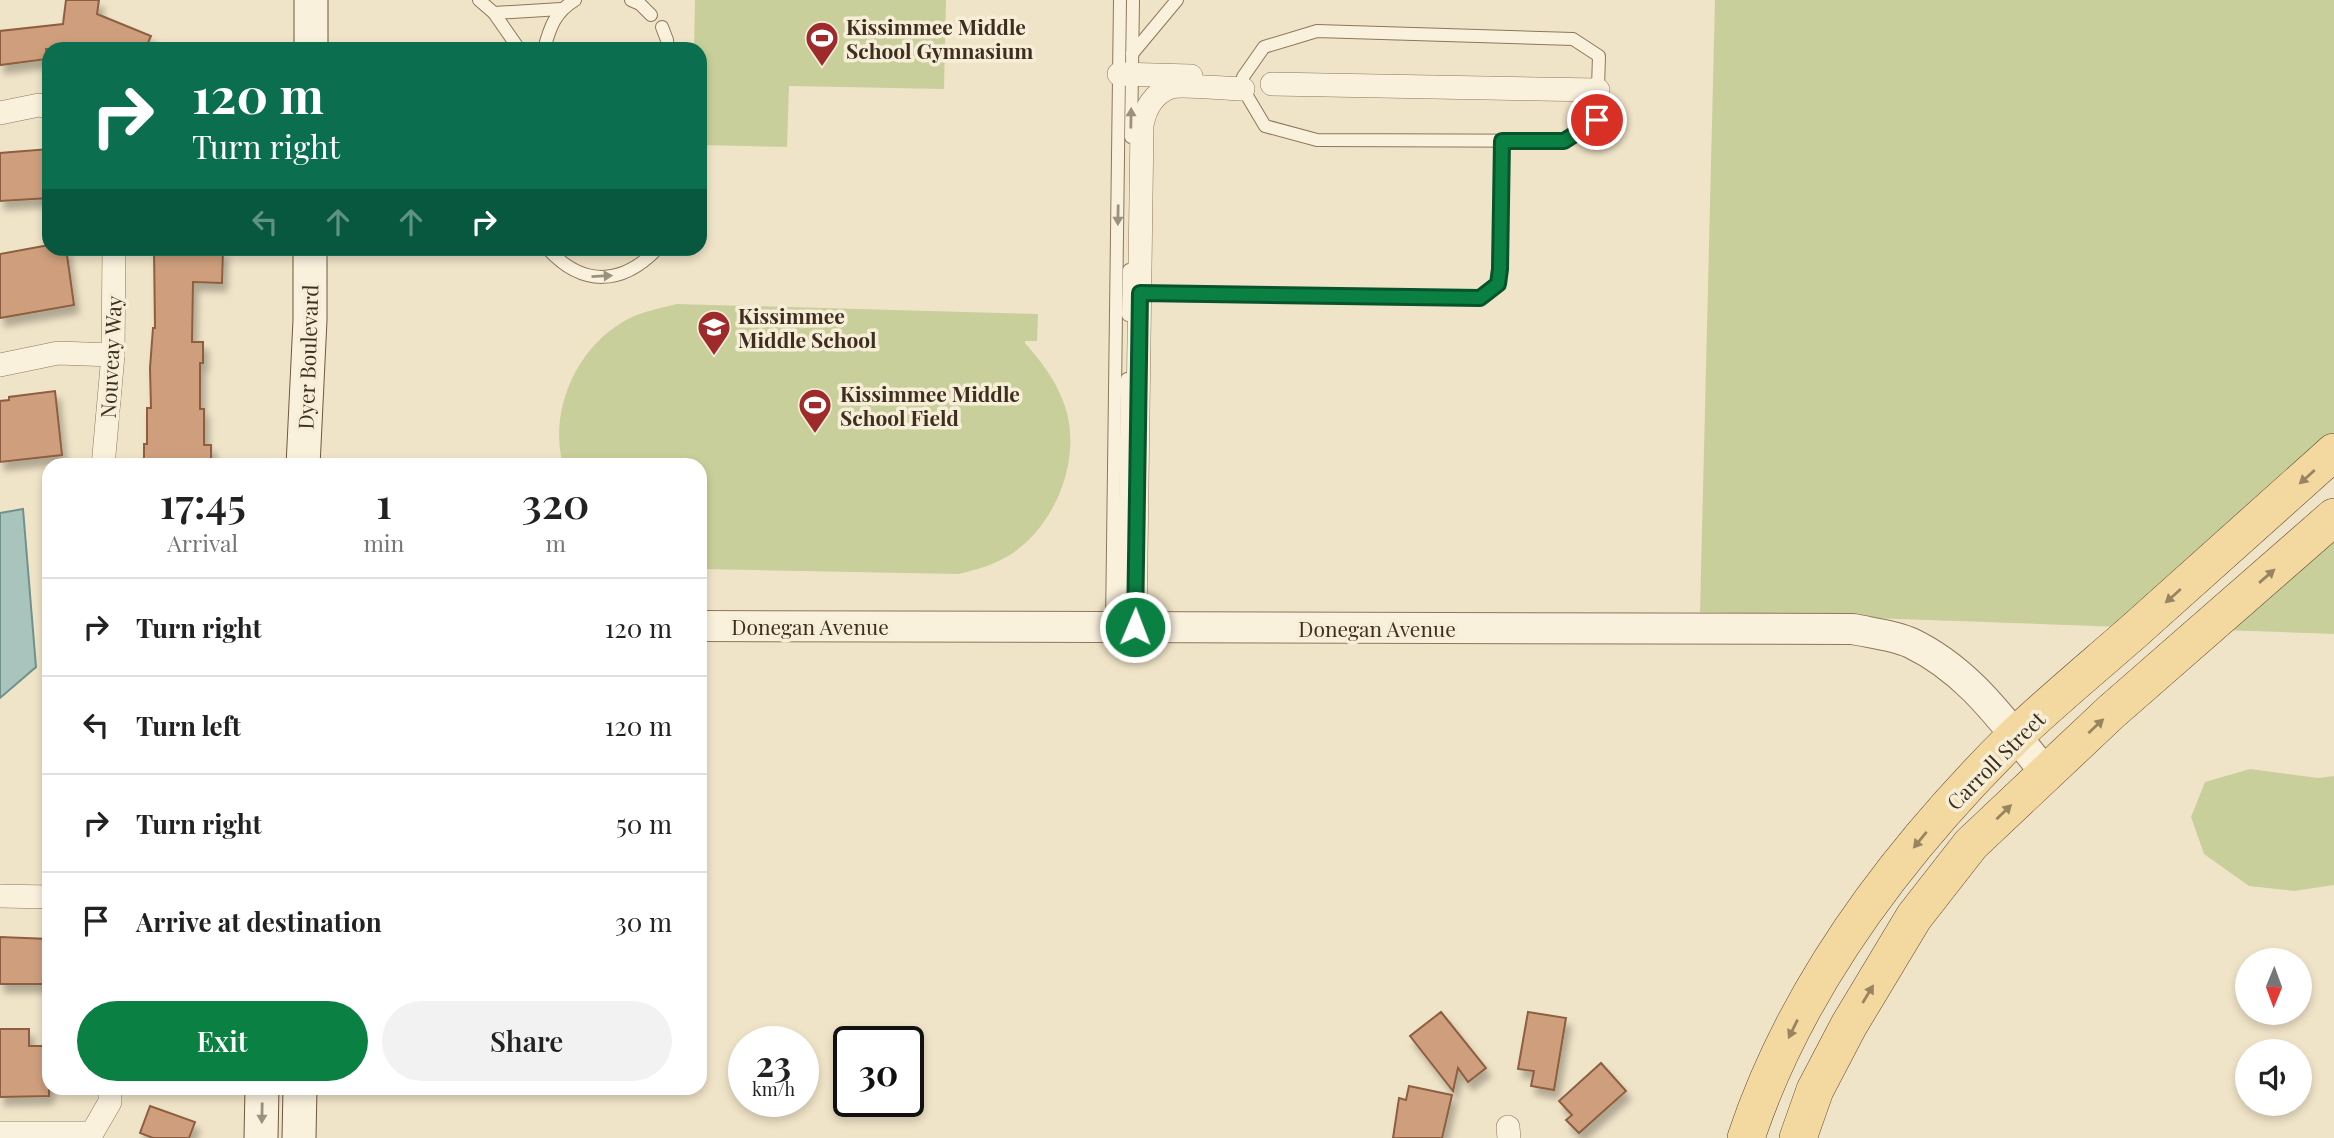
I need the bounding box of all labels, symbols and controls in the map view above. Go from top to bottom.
place label: Kissimmee Middle School Gymnasium [846,12,1033,64]
sports icon: Kissimmee Middle School Gymnasium [803,19,841,68]
text: 120 m [192,61,324,126]
icon: right [77,70,168,161]
pin [1567,90,1627,150]
icon: arrive [1578,101,1616,139]
one-way arrow [1125,106,1137,128]
text: Turn right [192,124,340,167]
icon: left [246,203,284,241]
icon: ahead [319,203,357,241]
icon: ahead [392,203,430,241]
icon: right [465,203,503,241]
one-way arrow [1112,204,1124,226]
one-way arrow [591,271,613,282]
street label: Dyer Boulevard [290,284,324,430]
street label: Nouveay Way [93,295,127,419]
place label: Kissimmee Middle School [738,301,877,353]
school or university icon: Kissimmee Middle School [695,308,733,357]
place label: Kissimmee Middle School Field [840,379,1020,431]
sports icon: Kissimmee Middle School Field [796,386,834,435]
one-way arrow [2298,469,2315,484]
text: 17:45 [159,474,246,530]
text: 1 [376,474,392,530]
text: 320 [522,474,590,530]
text: Arrival [167,527,238,558]
text: min [363,527,404,558]
text: m [545,527,566,558]
one-way arrow [2258,569,2275,584]
one-way arrow [2165,587,2182,603]
position arrow [1098,590,1172,664]
icon: right [77,608,115,646]
text: Turn right [136,610,262,645]
text: 120 m [605,610,672,645]
street label: Donegan Avenue [731,612,889,640]
street label: Donegan Avenue [1298,614,1456,642]
street label: Carroll Street [1940,704,2051,815]
icon: left [77,706,115,744]
text: Turn left [136,708,241,743]
text: 120 m [605,708,672,743]
one-way arrow [2087,719,2104,735]
icon: right [77,804,115,842]
one-way arrow [1995,804,2012,821]
text: Turn right [136,806,262,841]
text: 50 m [616,806,672,841]
one-way arrow [1912,831,1927,849]
icon: arrive [77,902,115,940]
text: Arrive at destination [136,904,382,939]
text: 30 m [615,904,672,939]
north arrow [2235,948,2312,1026]
map controls [2235,948,2312,1116]
one-way arrow [1861,984,1874,1003]
button: Exit [77,1001,368,1081]
button: Share [382,1001,672,1081]
one-way arrow [1787,1018,1798,1039]
speed limit sign: 30 [833,1026,924,1117]
text: 23 [756,1039,791,1086]
button: sound [2235,1039,2312,1116]
text: km/h [752,1077,795,1101]
one-way arrow [256,1102,268,1124]

